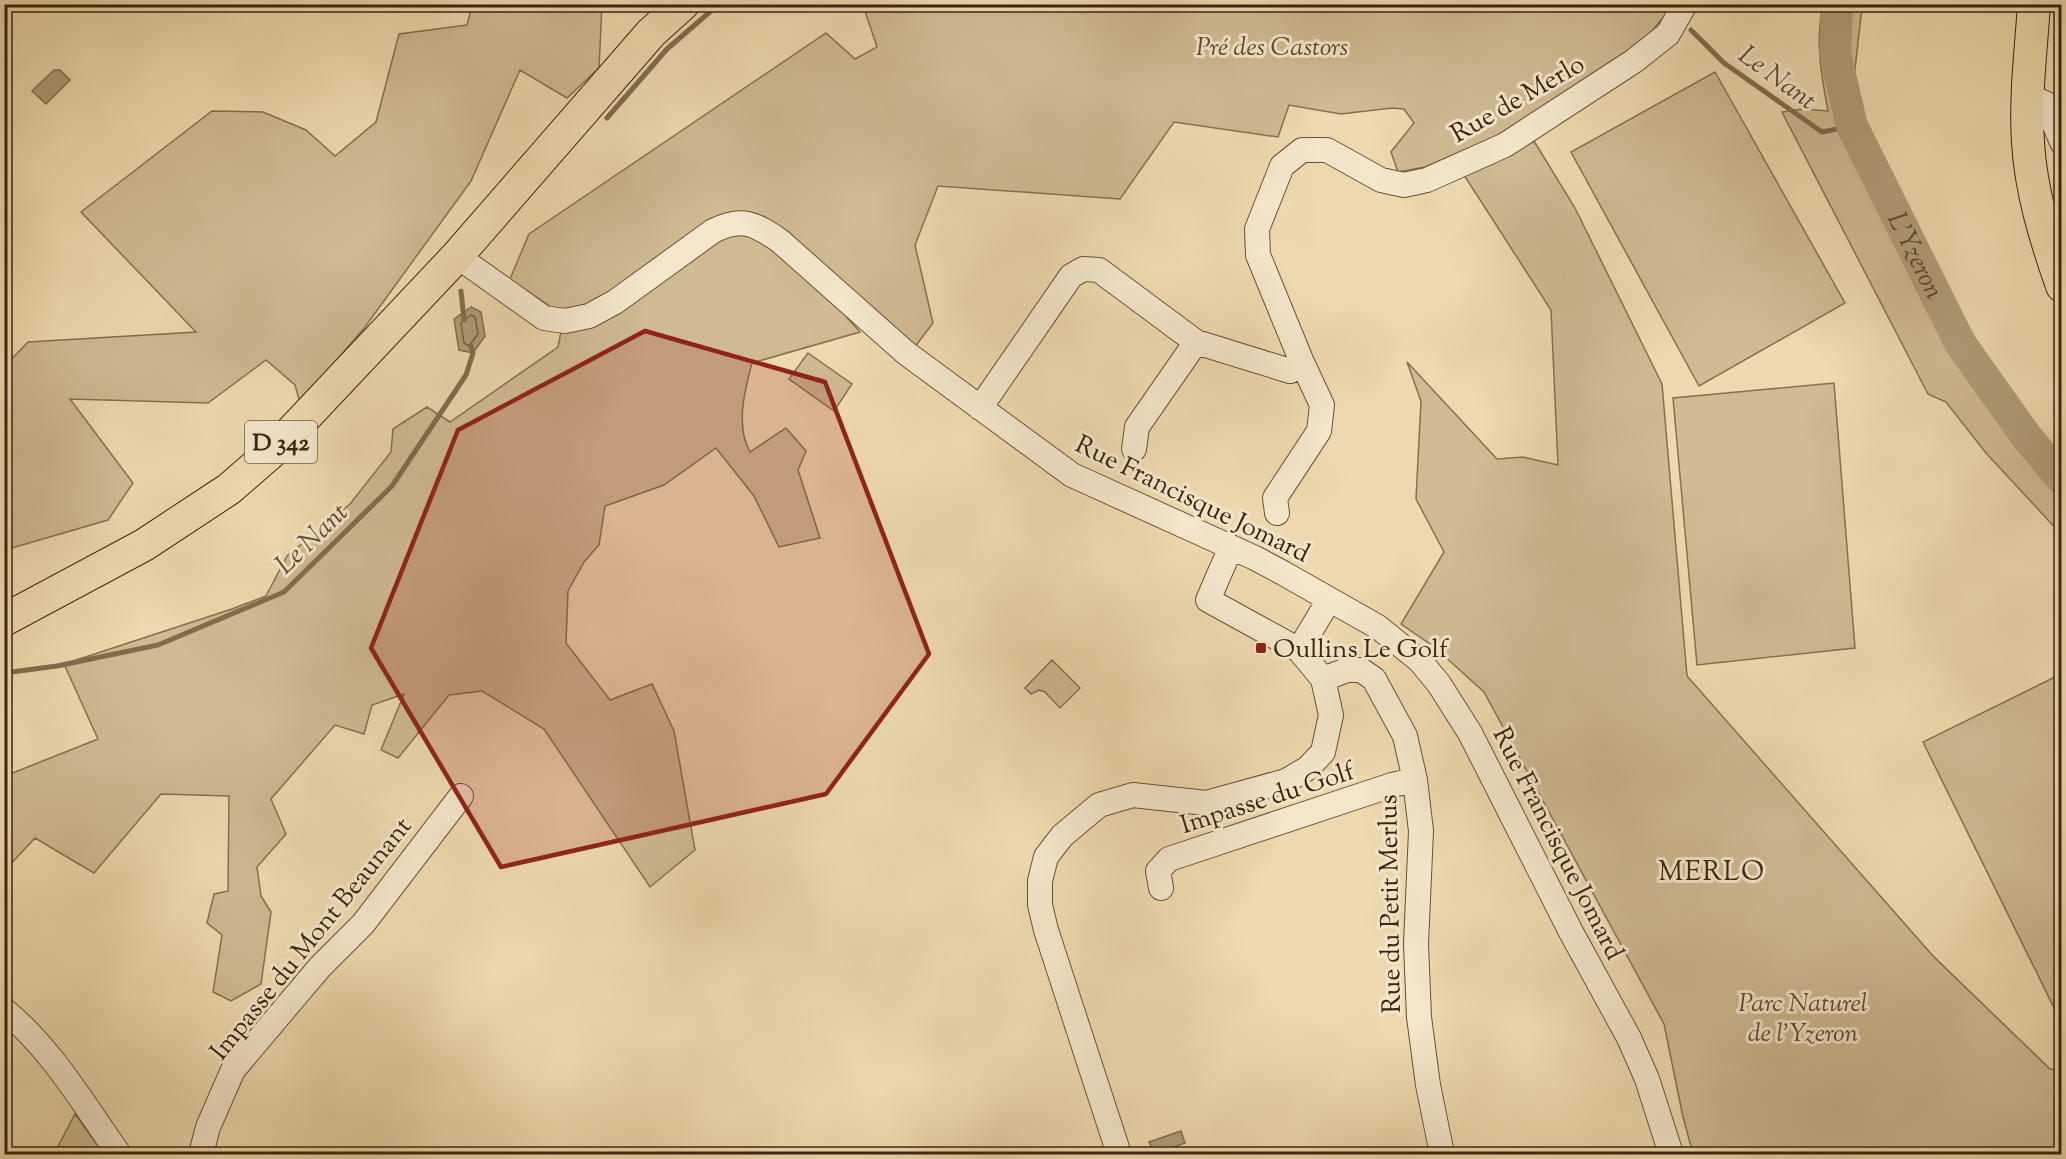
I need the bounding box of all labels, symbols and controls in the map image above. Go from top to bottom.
park label: Pré des Castors [1196,30,1348,67]
water label: Le Nant [1729,37,1824,121]
street label: Rue de Merlo [1444,47,1592,153]
water label: L'Yzeron [1876,206,1952,306]
road number: D 342 [245,421,317,463]
street label: Rue Francisque Jomard [1068,427,1316,573]
water label: Le Nant [267,495,358,585]
place label: Oullins Le Golf [1273,632,1449,669]
marker: Oullins Le Golf [1254,641,1268,655]
street label: Rue Francisque Jomard [1482,721,1632,967]
street label: Impasse du Golf [1176,754,1360,845]
street label: Rue du Petit Merlus [1371,794,1412,1014]
street label: Impasse du Mont Beaunant [202,810,422,1069]
district label: MERLO [1658,854,1766,893]
park label: Parc Naturel de l'Yzeron [1738,986,1868,1053]

